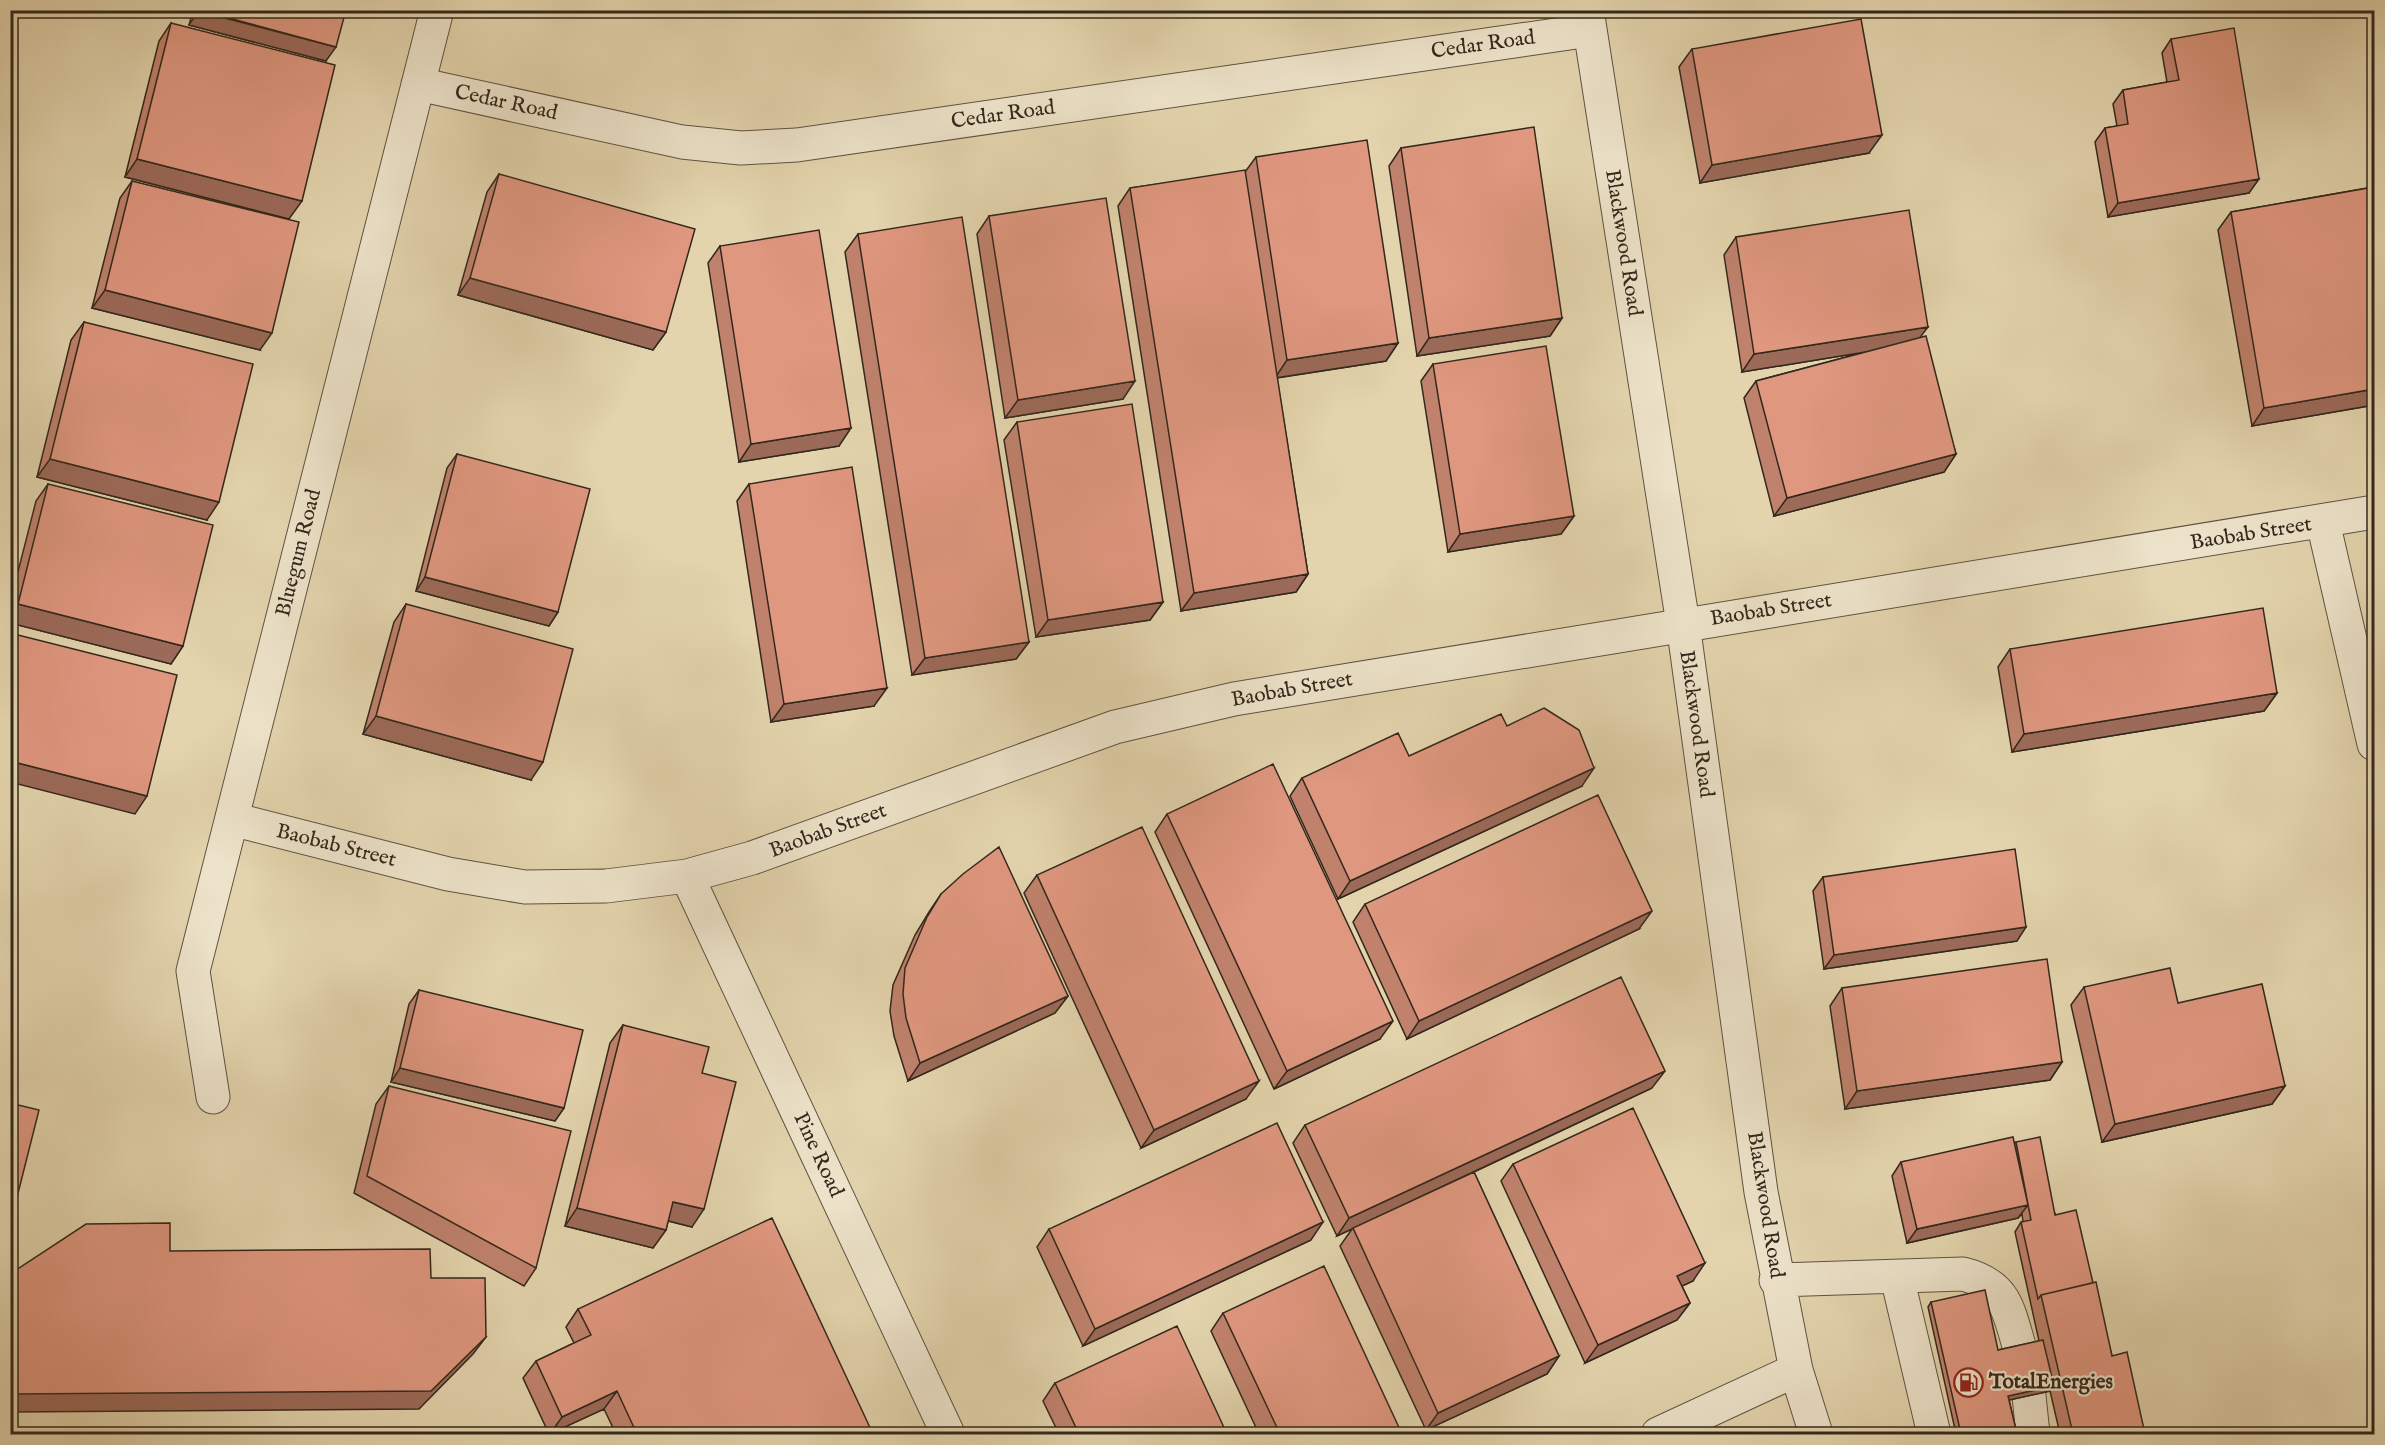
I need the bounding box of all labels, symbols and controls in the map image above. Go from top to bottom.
street label: Cedar Road [1429,24,1538,66]
street label: Cedar Road [452,79,561,127]
street label: Cedar Road [949,94,1058,136]
street label: Blackwood Road [1598,168,1648,319]
street label: Bluegum Road [270,486,328,620]
street label: Baobab Street [2188,511,2314,557]
street label: Baobab Street [1708,587,1834,633]
street label: Blackwood Road [1672,649,1720,800]
street label: Baobab Street [1229,666,1355,714]
street label: Baobab Street [766,797,890,865]
street label: Baobab Street [273,818,399,874]
street label: Pine Road [787,1108,850,1203]
street label: Blackwood Road [1740,1130,1790,1281]
fuel station icon: TotalEnergies [1952,1366,1984,1398]
place label: TotalEnergies [1988,1369,2113,1396]

